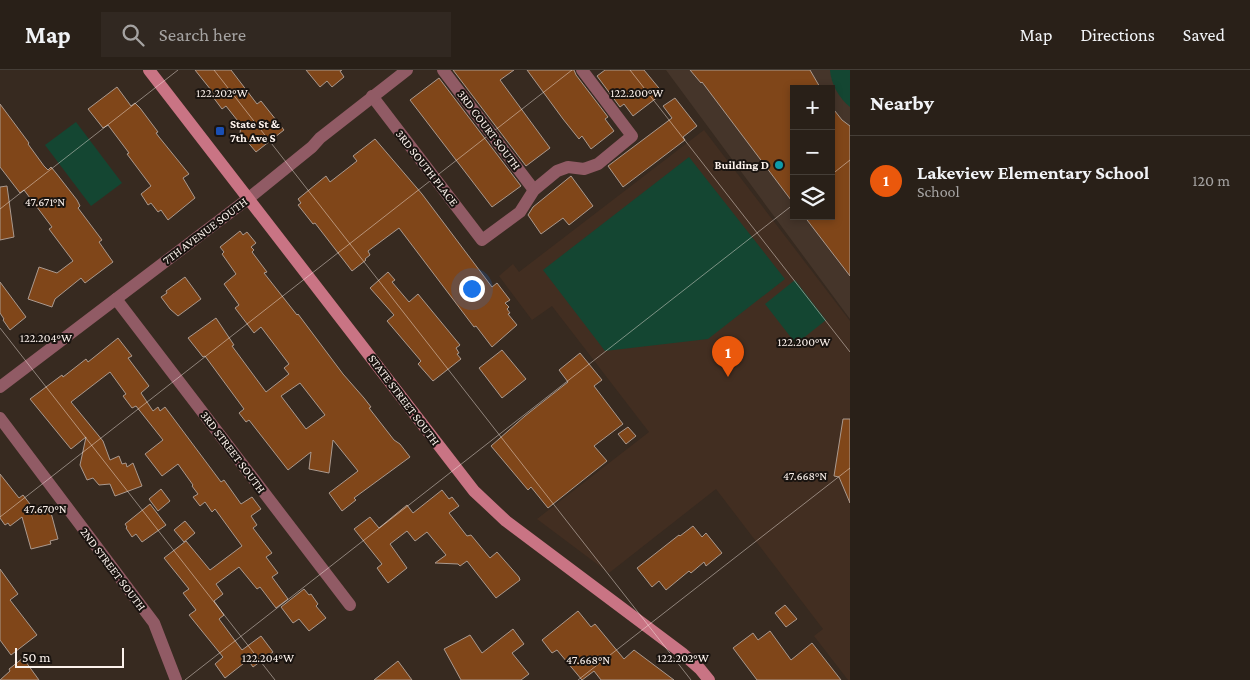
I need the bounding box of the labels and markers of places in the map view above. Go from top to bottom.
place label: State St & 7th Ave S [230,117,281,145]
marker: State St & 7th Ave S [214,125,226,137]
place label: Building D [715,158,769,172]
marker: Building D [773,159,785,171]
pin: 1 [712,336,744,377]

